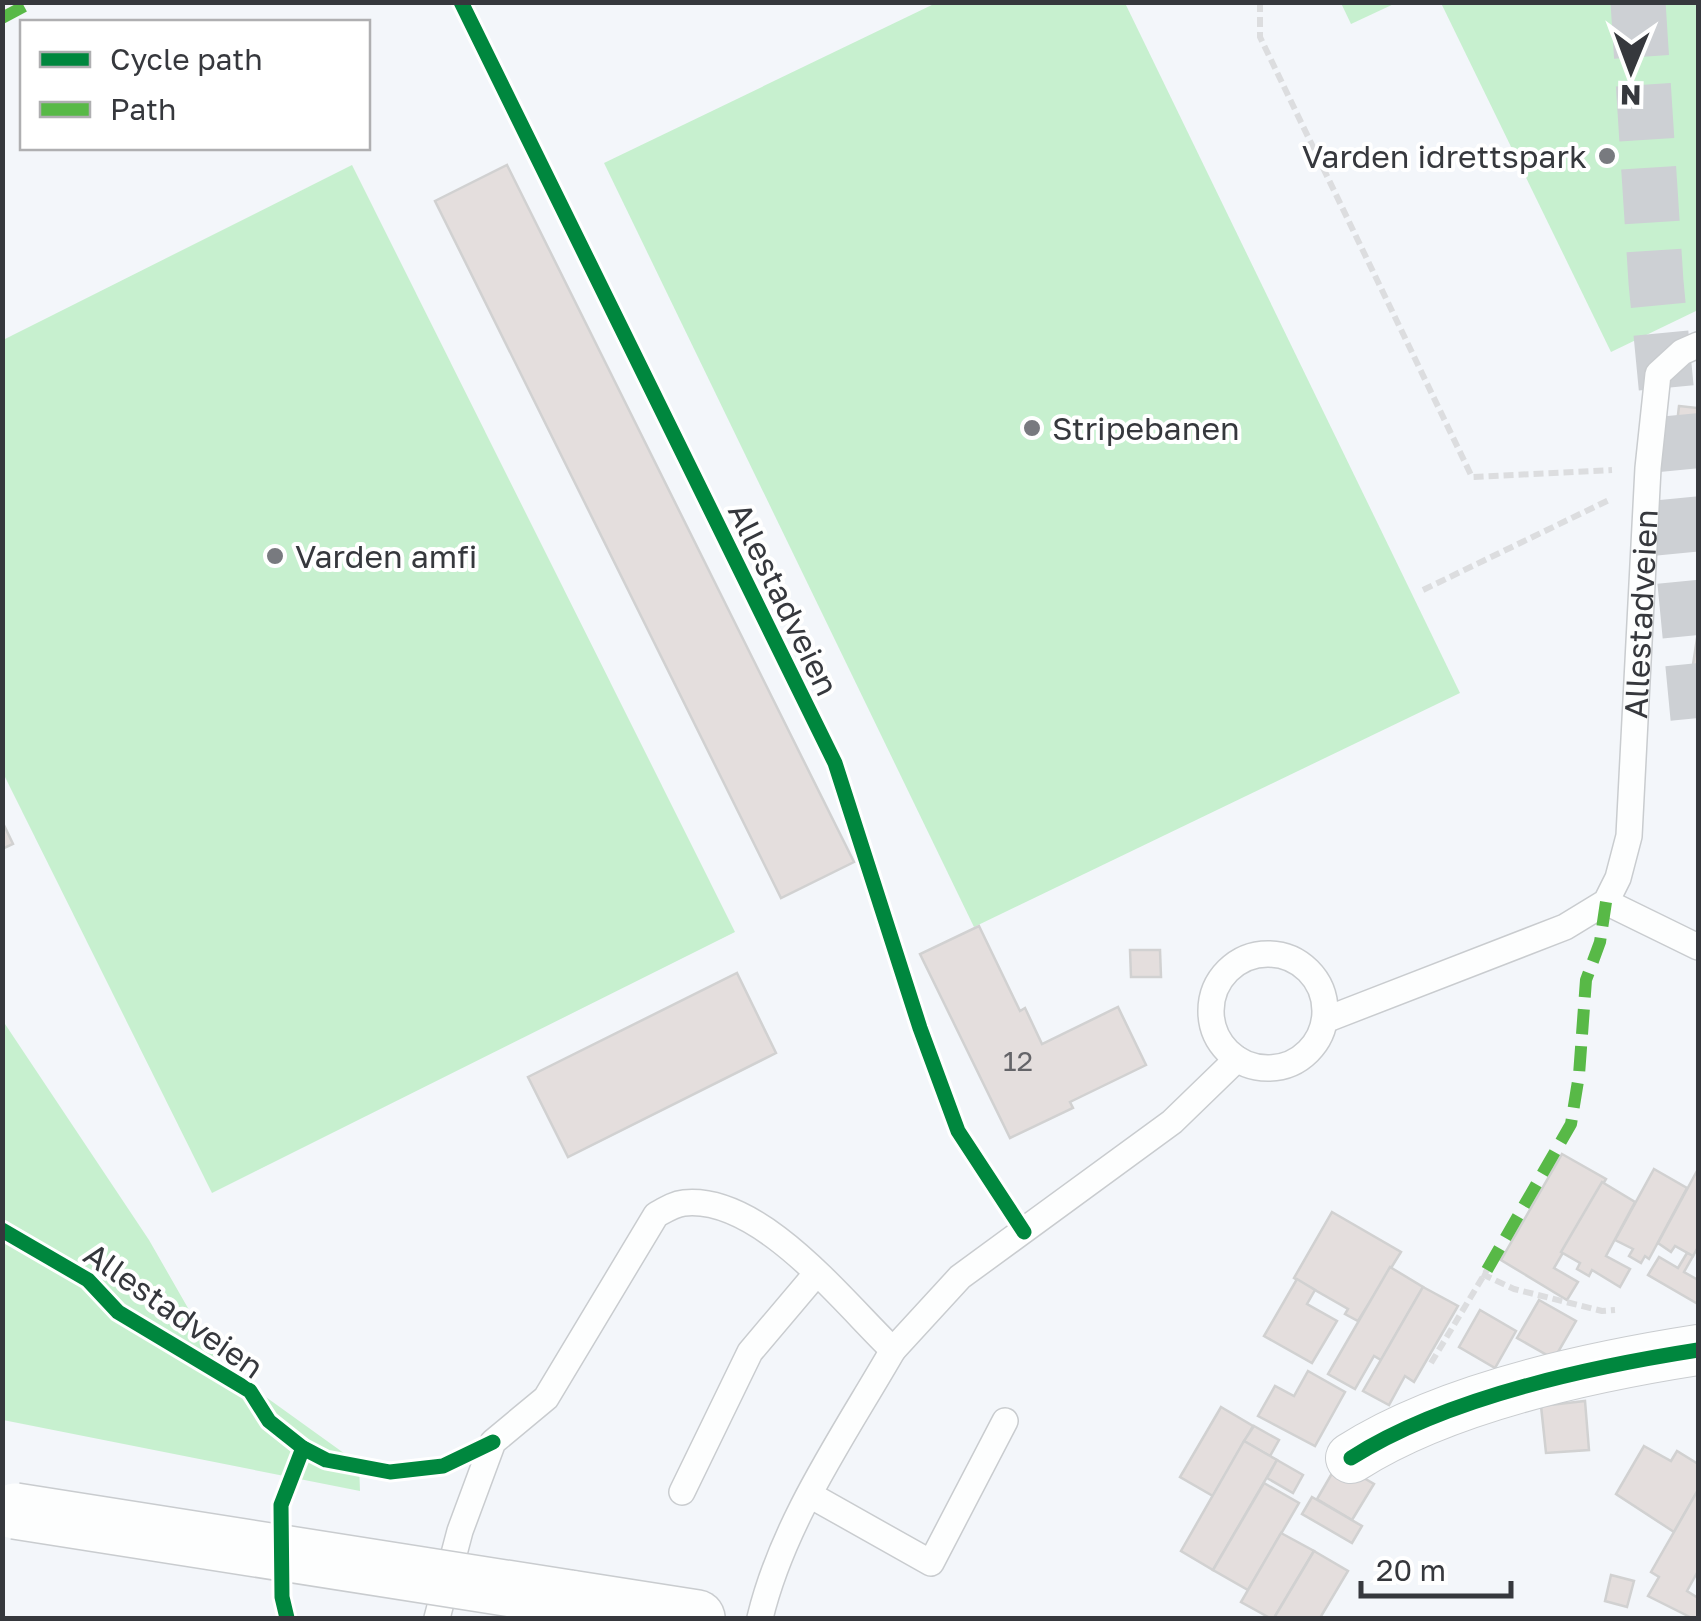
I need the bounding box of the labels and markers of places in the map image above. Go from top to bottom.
place label: Varden idrettspark [1302,137,1587,175]
marker: Varden idrettspark [1596,145,1618,167]
place label: Stripebanen [1052,409,1240,447]
marker: Stripebanen [1021,417,1043,439]
place label: Varden amfi [295,537,477,575]
marker: Varden amfi [264,545,286,567]

